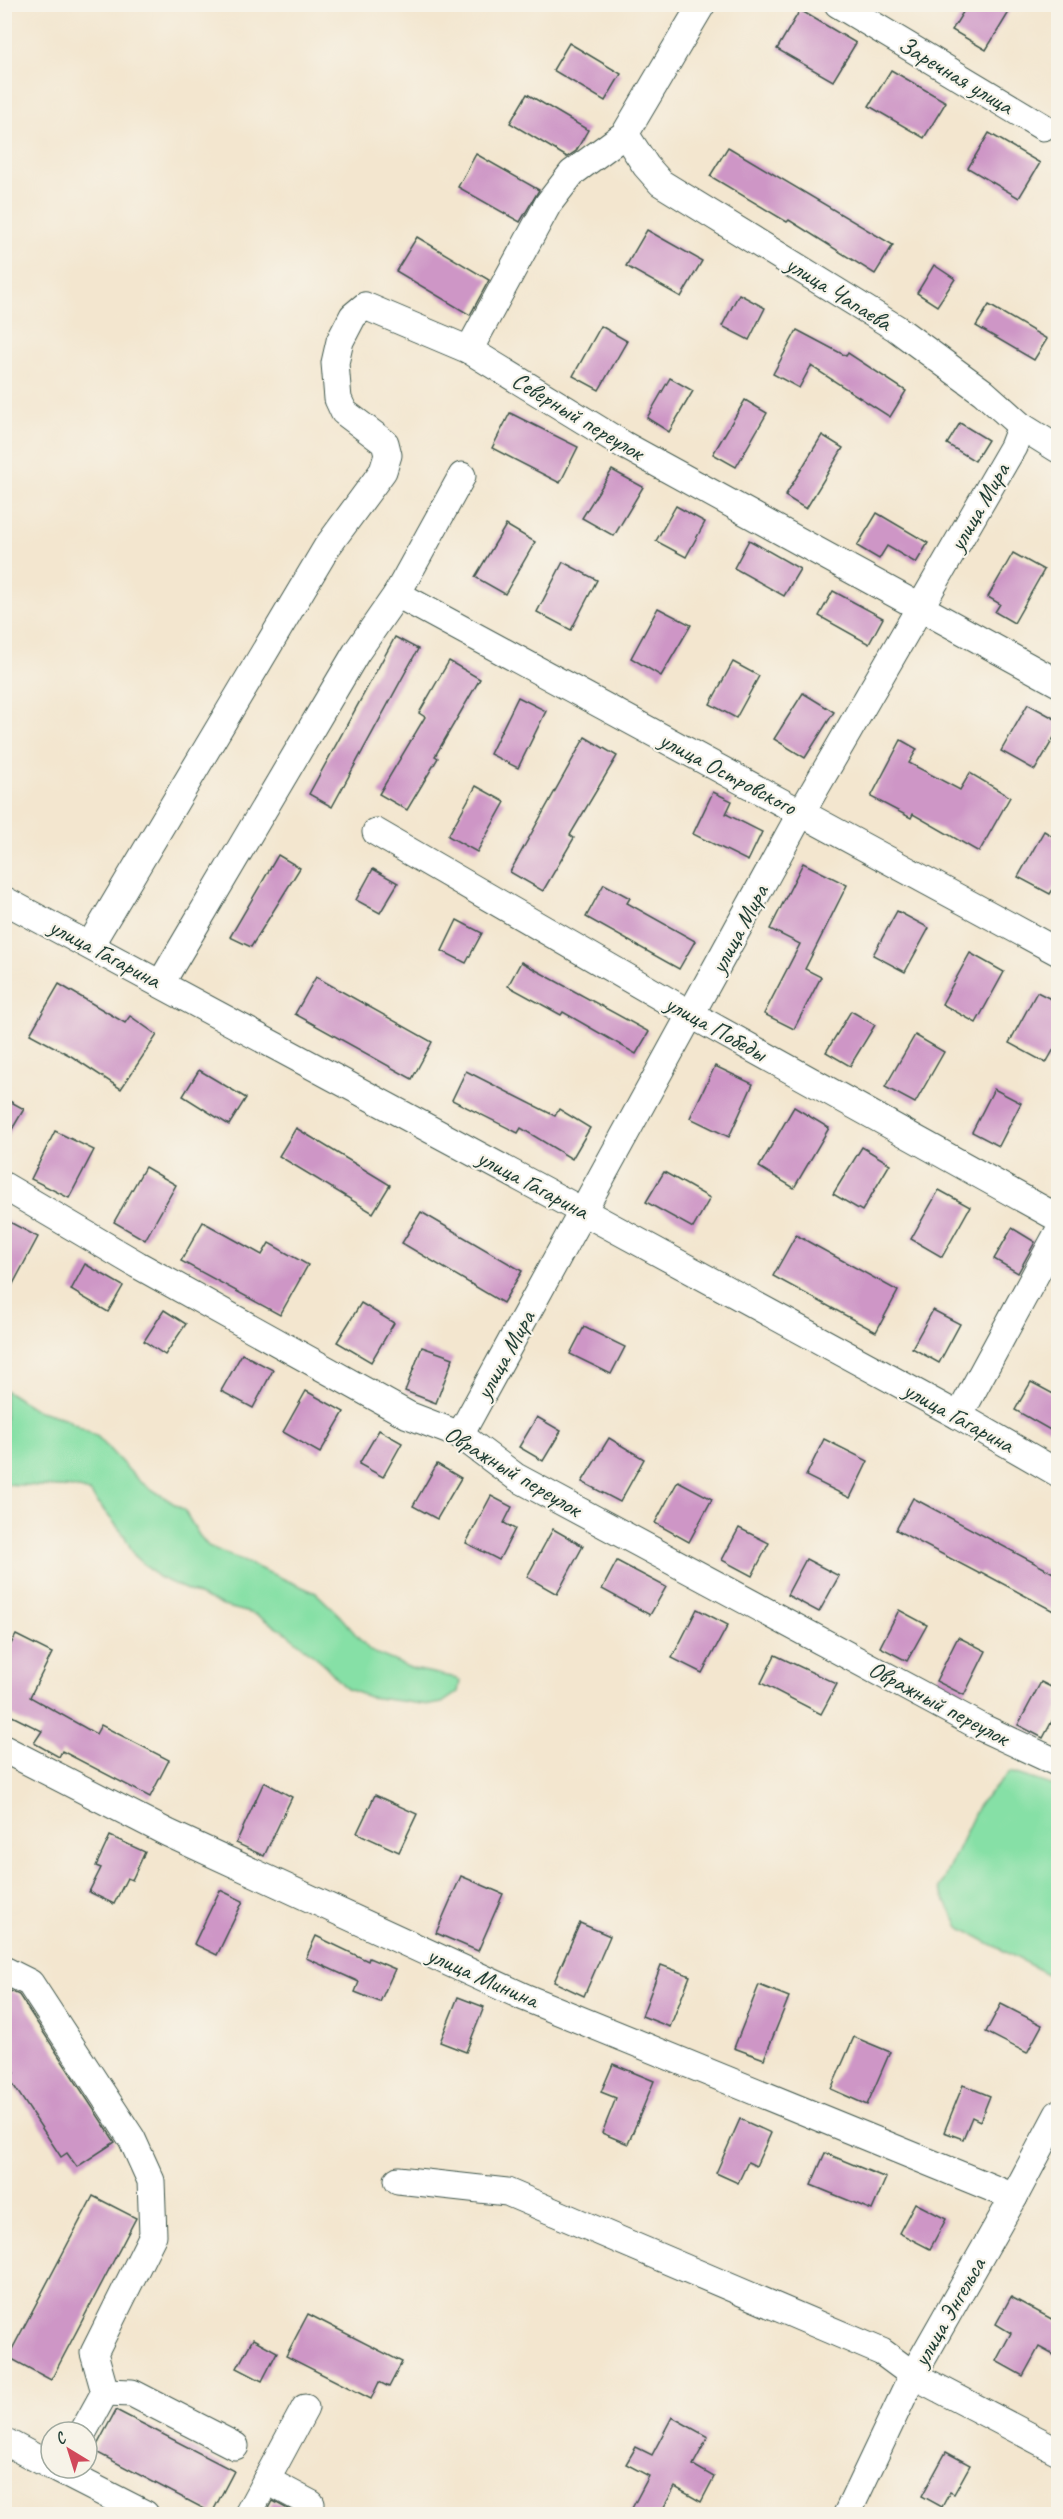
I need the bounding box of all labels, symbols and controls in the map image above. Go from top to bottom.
street label: Заречная улица [893,29,1020,122]
street label: улица Чапаева [779,248,899,338]
street label: Северный переулок [507,365,651,468]
street label: улица Мира [941,457,1017,558]
street label: улица Островского [653,724,803,822]
street label: улица Мира [702,878,776,980]
street label: улица Гагарина [43,910,167,995]
street label: улица Победы [659,987,774,1069]
street label: улица Гагарина [471,1141,595,1226]
street label: улица Мира [468,1304,542,1406]
street label: улица Гагарина [897,1373,1021,1460]
street label: Овражный переулок [439,1418,589,1525]
street label: Овражный переулок [864,1653,1016,1754]
street label: улица Минина [421,1938,545,2016]
street label: улица Энгельса [905,2251,993,2373]
north arrow [39,2420,99,2480]
text: С [51,2427,71,2449]

